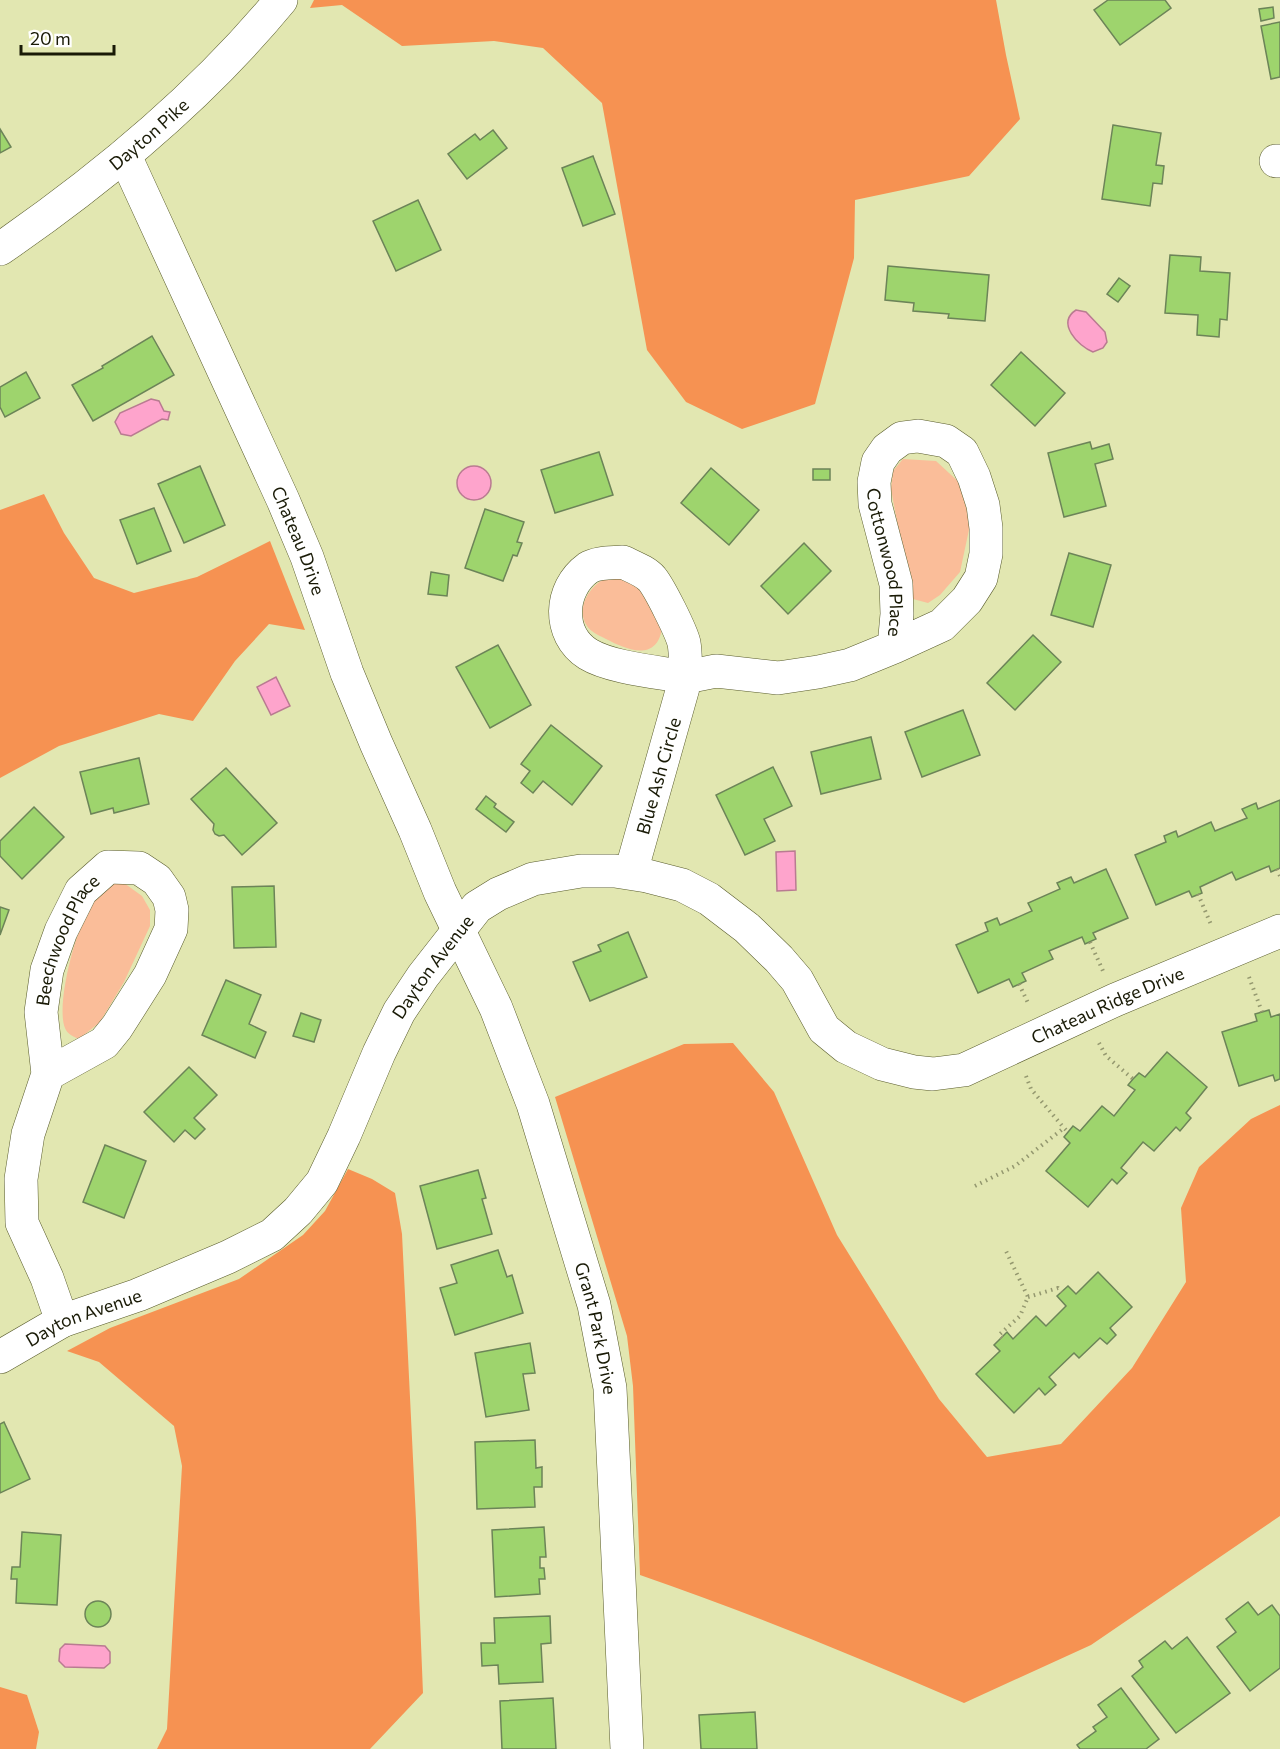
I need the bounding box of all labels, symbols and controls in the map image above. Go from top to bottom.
scale bar [21,18,114,56]
text: 20 m [30,27,71,49]
street label: Dayton Pike [104,93,193,175]
street label: Chateau Drive [267,482,330,598]
street label: Cottonwood Place [863,487,908,638]
street label: Blue Ash Circle [631,715,685,837]
street label: Beechwood Place [31,869,104,1007]
street label: Dayton Avenue [387,910,478,1023]
street label: Chateau Ridge Drive [1028,961,1187,1048]
street label: Grant Park Drive [571,1259,621,1395]
street label: Dayton Avenue [21,1284,144,1351]

